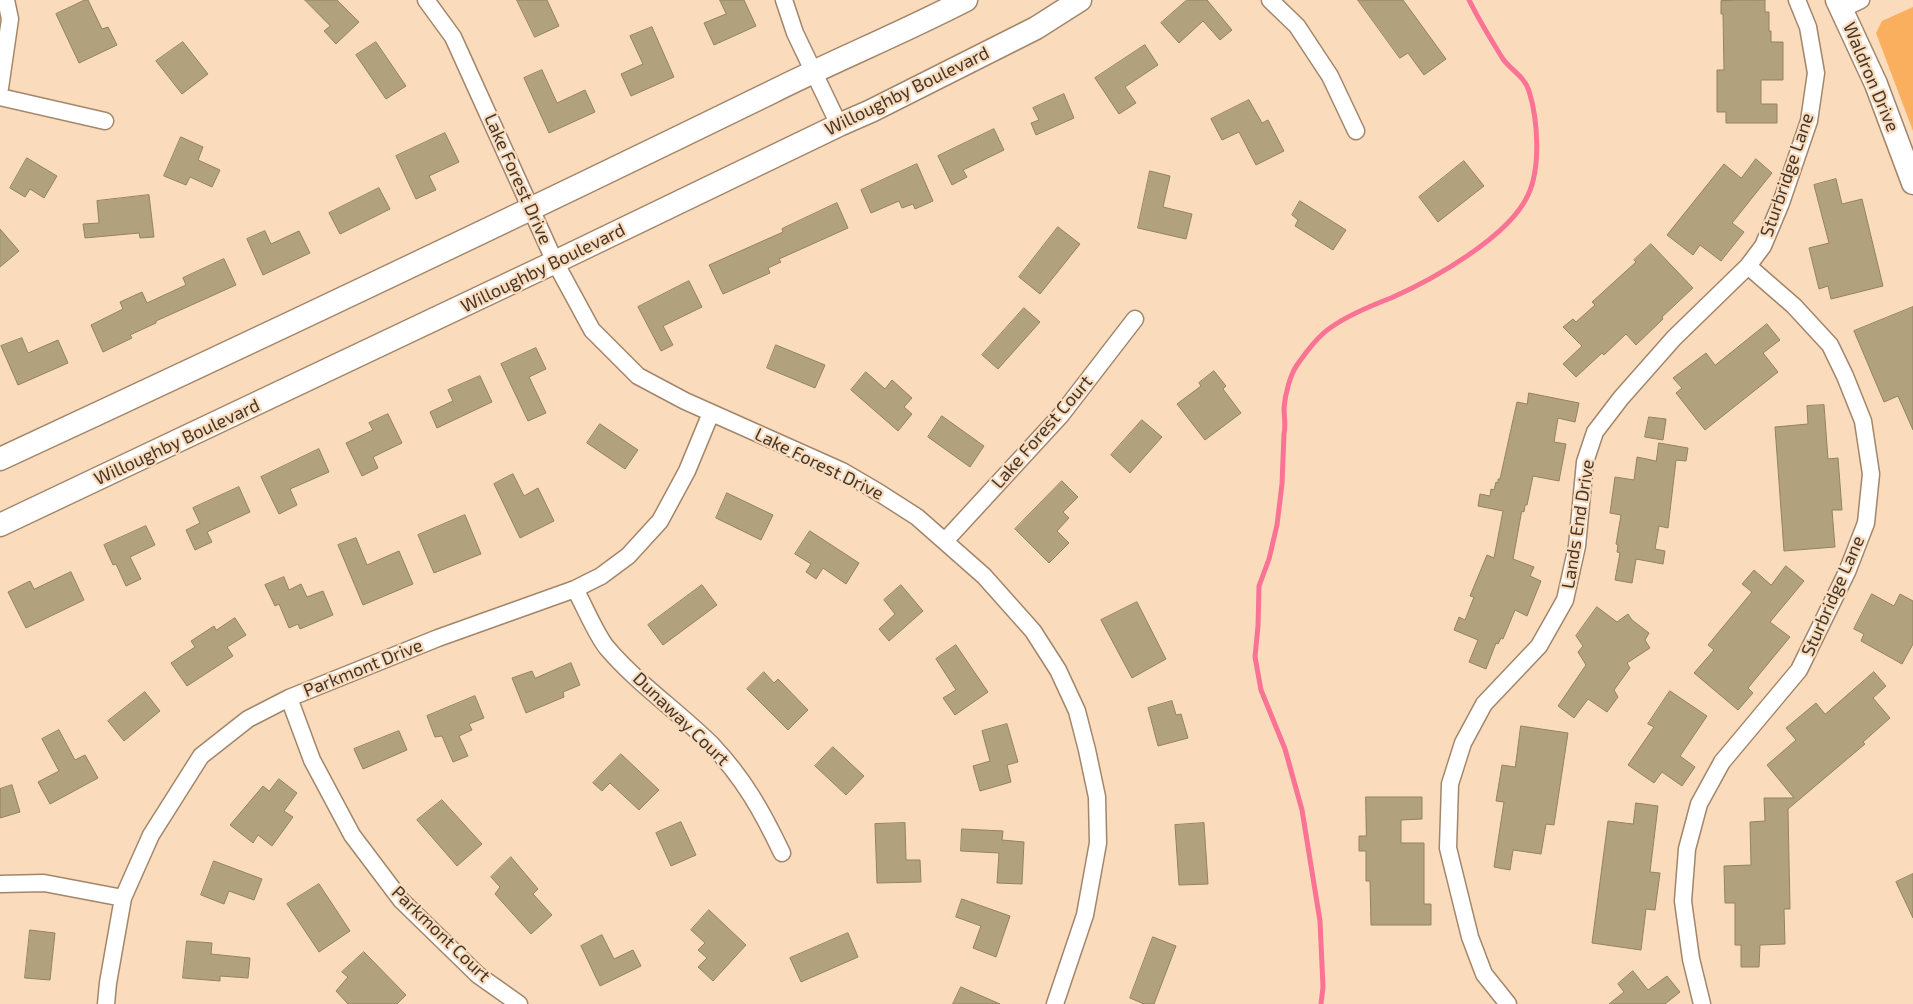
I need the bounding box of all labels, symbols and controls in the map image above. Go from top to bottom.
street label: Waldron Drive [1838,19,1904,135]
street label: Willoughby Boulevard [821,42,993,140]
street label: Lake Forest Drive [480,110,556,248]
street label: Sturbridge Lane [1756,110,1818,240]
street label: Willoughby Boulevard [457,219,629,317]
street label: Lake Forest Court [987,371,1097,493]
street label: Willoughby Boulevard [91,394,263,490]
street label: Lake Forest Drive [751,423,887,505]
street label: Lands End Drive [1557,458,1599,590]
street label: Sturbridge Lane [1797,532,1869,660]
street label: Parkmont Drive [300,634,426,702]
street label: Dunaway Court [628,668,734,770]
street label: Parkmont Court [387,881,495,987]

